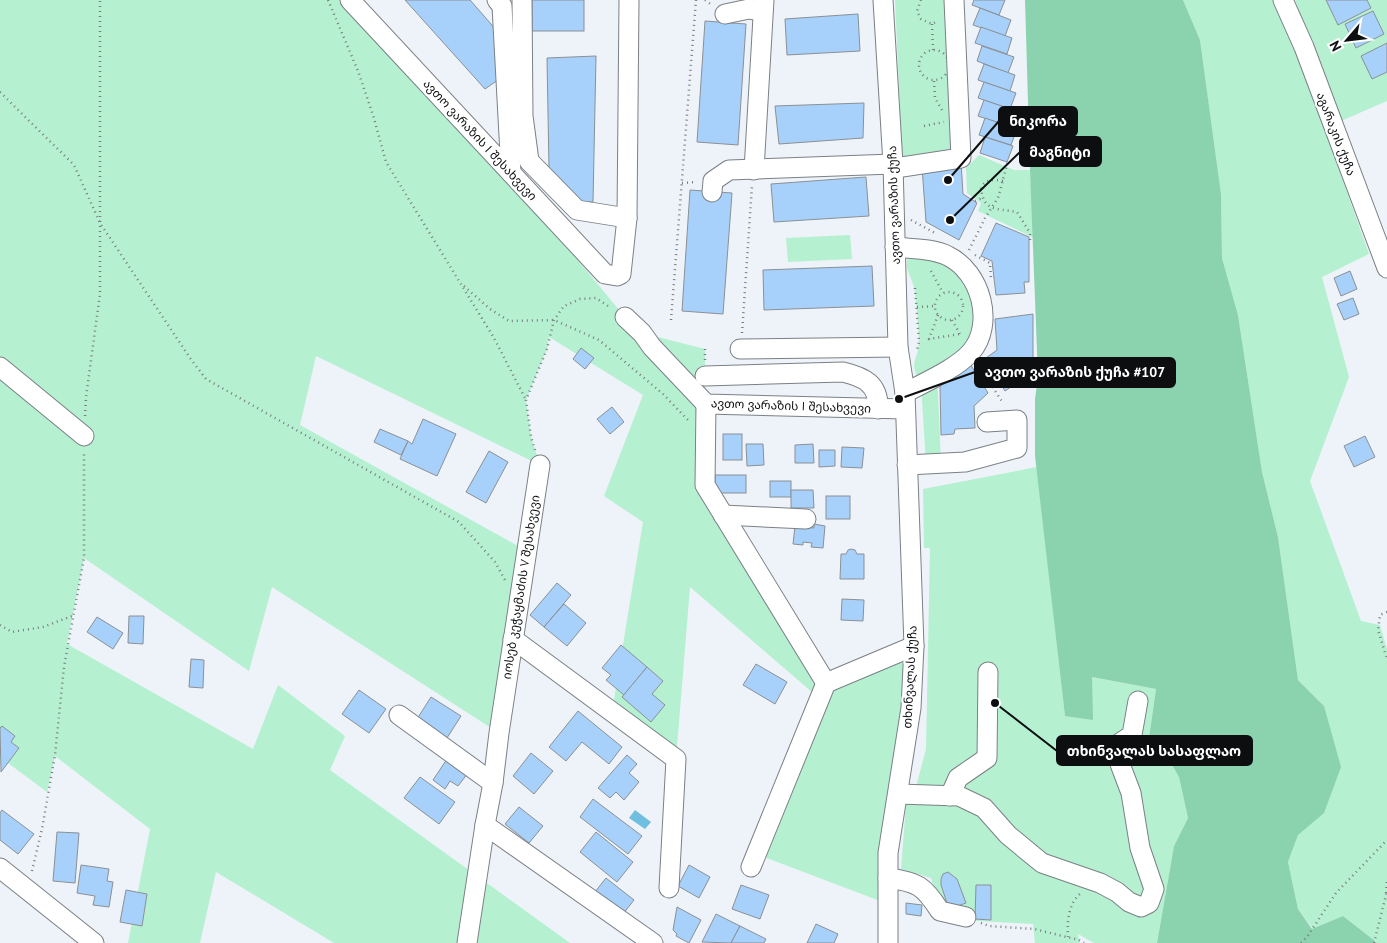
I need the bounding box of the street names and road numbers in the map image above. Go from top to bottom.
street label: ავთო ვარაზის I შესახვევი [420,76,541,203]
street label: აგარაკის ქუჩა [1314,90,1359,178]
street label: ავთო ვარაზის ქუჩა [884,145,903,265]
street label: ავთო ვარაზის I შესახვევი [711,395,871,416]
street label: იოსებ კეჭაყმაძის V შესახვევი [499,494,543,680]
street label: თხინვალას ქუჩა [899,625,921,729]

